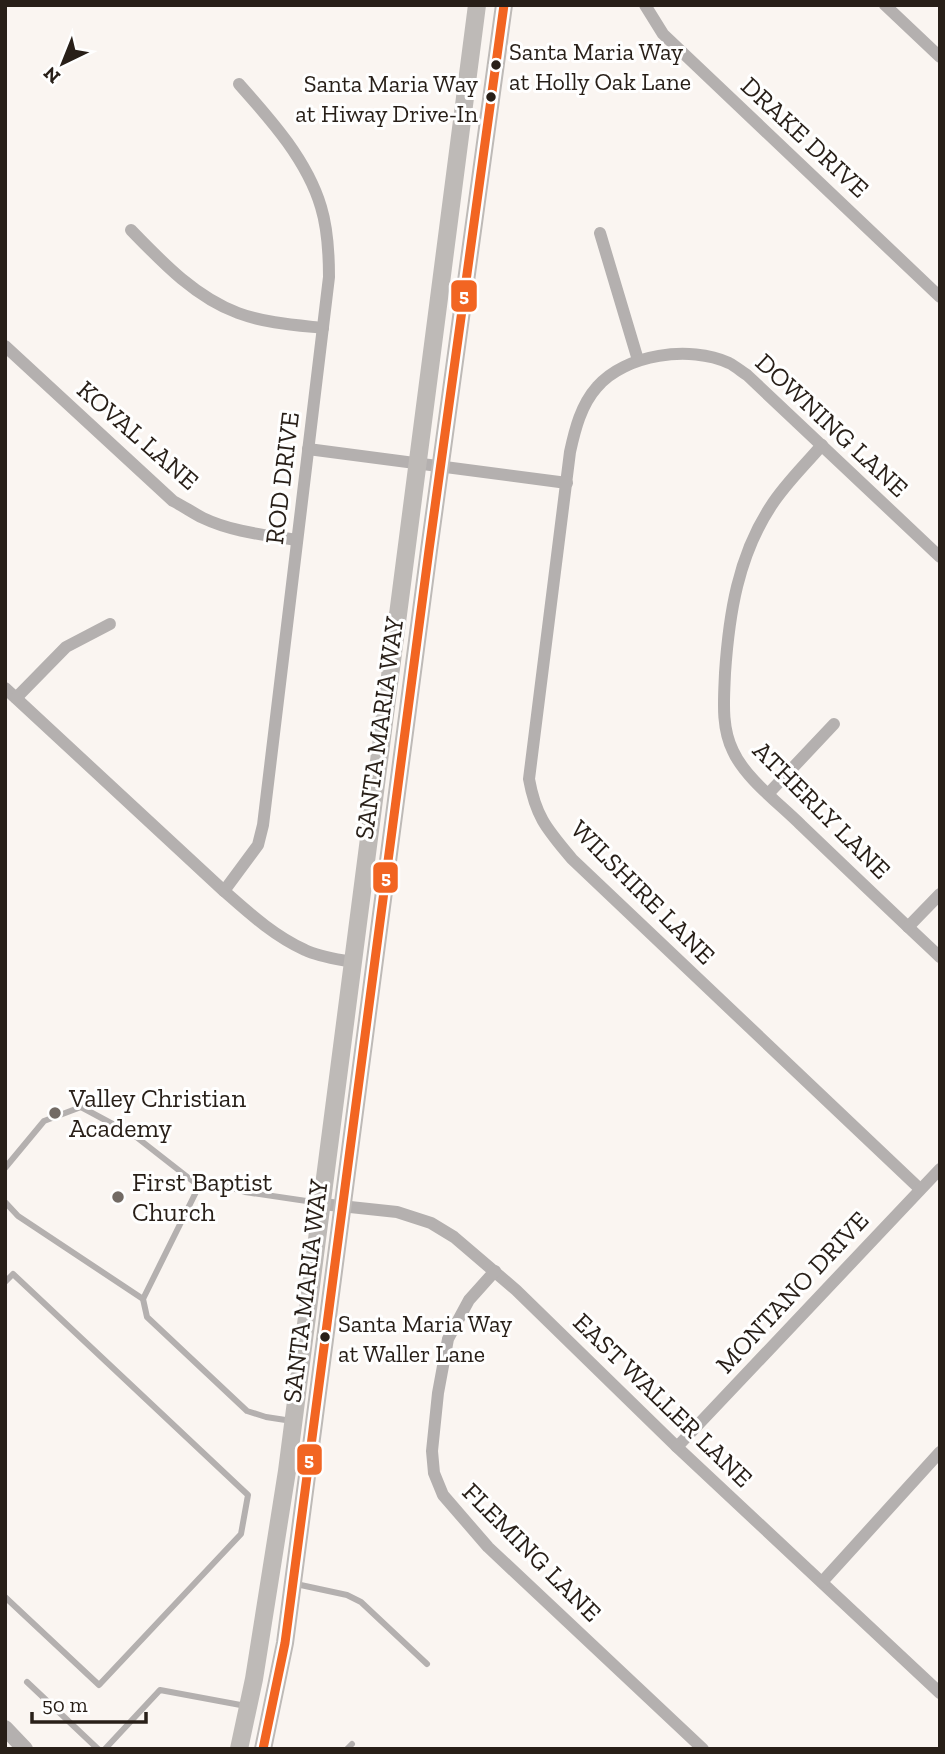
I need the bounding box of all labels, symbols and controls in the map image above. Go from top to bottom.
north arrow [28,28,98,98]
place label: Santa Maria Way at Holly Oak Lane [509,37,691,96]
marker: Santa Maria Way at Holly Oak Lane [489,58,503,72]
text: N [39,62,65,88]
place label: Santa Maria Way at Hiway Drive-In [295,69,479,128]
street label: DRAKE DRIVE [734,70,876,204]
marker: Santa Maria Way at Hiway Drive-In [484,90,498,104]
line badge: 5 [450,279,478,313]
text: 5 [459,284,469,307]
street label: DOWNING LANE [749,346,915,504]
street label: KOVAL LANE [71,373,205,497]
street label: ROD DRIVE [258,410,306,546]
street label: SANTA MARIA WAY [348,614,410,842]
street label: ATHERLY LANE [746,734,898,886]
street label: WILSHIRE LANE [564,813,722,971]
line badge: 5 [372,861,399,894]
text: 5 [381,866,391,889]
place label: Valley Christian Academy [68,1082,246,1144]
marker: Valley Christian Academy [47,1105,63,1121]
place label: First Baptist Church [132,1166,273,1228]
street label: SANTA MARIA WAY [275,1177,335,1405]
marker: First Baptist Church [110,1189,126,1205]
street label: MONTANO DRIVE [709,1204,875,1380]
street label: EAST WALLER LANE [567,1306,759,1494]
place label: Santa Maria Way at Waller Lane [338,1309,513,1368]
marker: Santa Maria Way at Waller Lane [318,1330,332,1344]
line badge: 5 [296,1443,323,1476]
text: 5 [304,1448,314,1471]
street label: FLEMING LANE [456,1476,608,1628]
scale bar [32,1680,145,1724]
text: 50 m [42,1692,88,1717]

